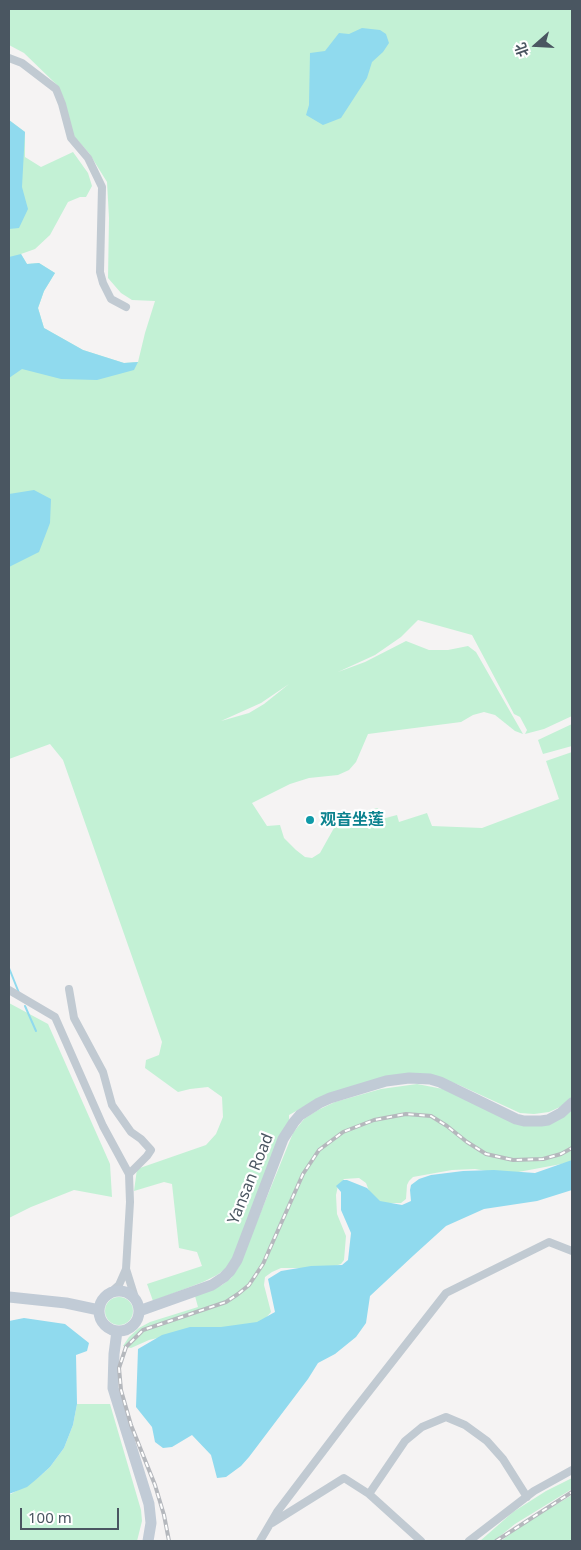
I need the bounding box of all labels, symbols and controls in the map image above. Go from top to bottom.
north arrow [511,20,561,70]
text: 北 [510,40,533,60]
place label: 观音坐莲 [320,810,384,830]
marker: 观音坐莲 [304,814,316,826]
street label: Yansan Road [224,1131,278,1227]
scale bar [22,1498,121,1530]
text: 100 m [28,1507,72,1527]

